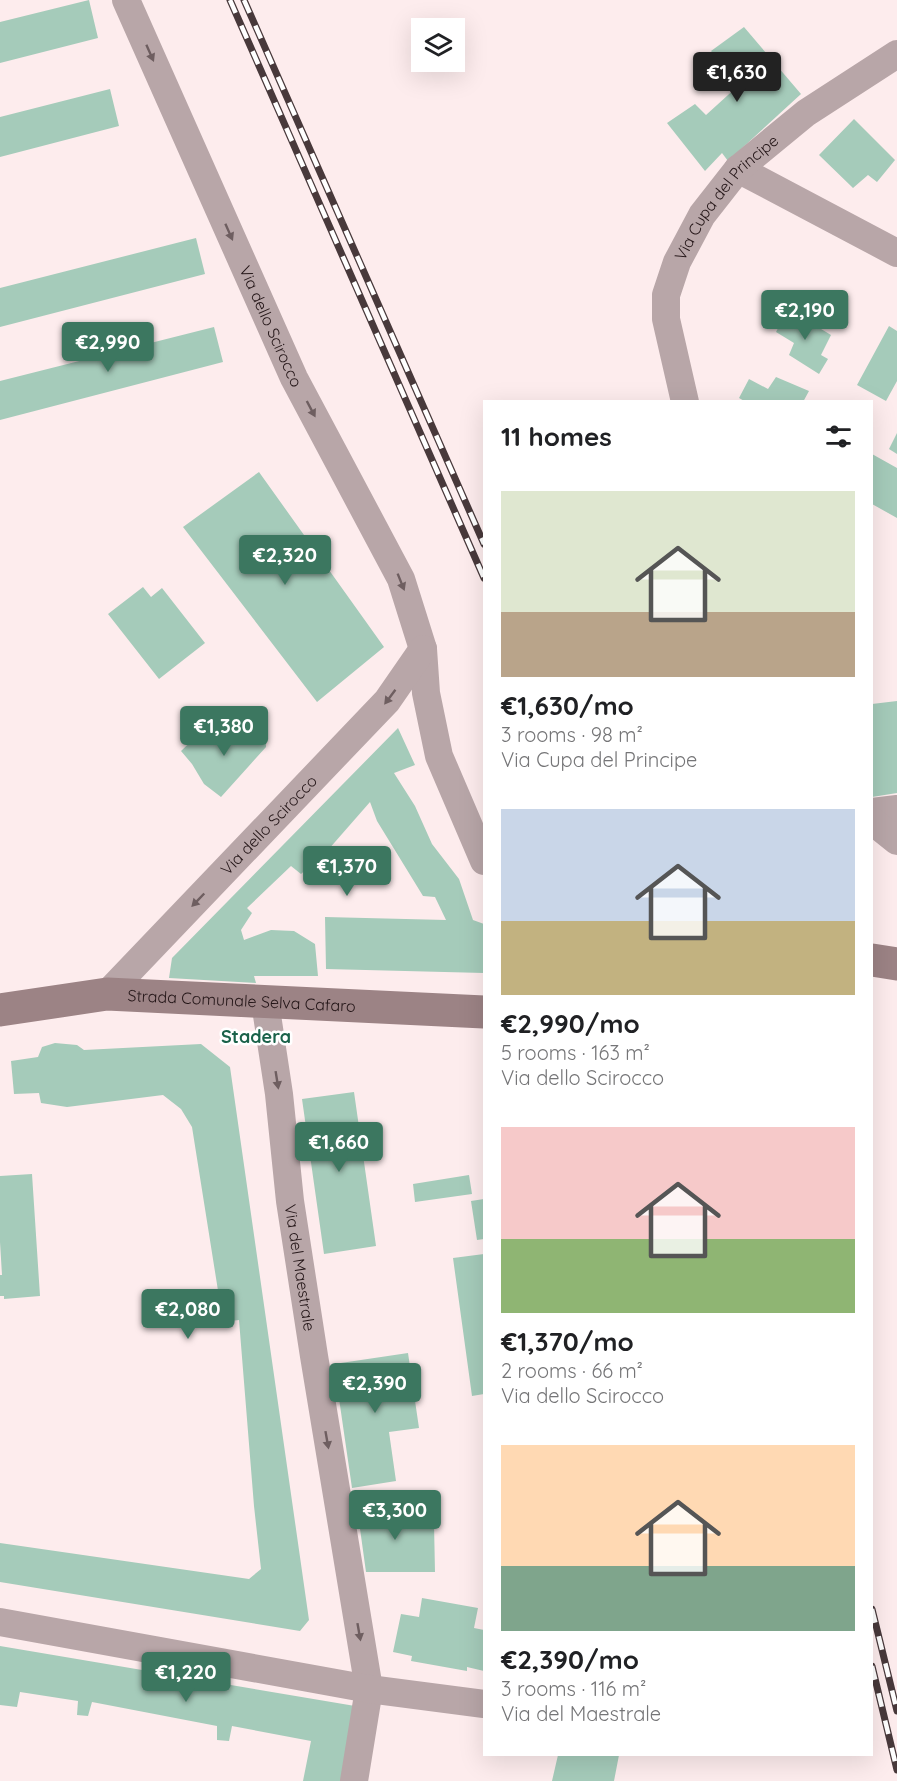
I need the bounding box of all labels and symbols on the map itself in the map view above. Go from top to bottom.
one-way arrow [145,45,155,63]
pin: €1,630 [688,52,786,103]
street label: Via Cupa del Principe [670,130,782,264]
one-way arrow [225,223,234,240]
street label: Via dello Scirocco [235,262,307,390]
pin: €2,190 [756,290,854,341]
pin: €2,990 [59,322,157,373]
one-way arrow [305,400,315,418]
pin: €2,320 [236,535,334,586]
one-way arrow [396,573,406,591]
one-way arrow [384,689,396,704]
pin: €1,380 [175,706,273,757]
street label: Via dello Scirocco [216,771,321,879]
pin: €1,370 [298,846,396,897]
one-way arrow [192,892,206,906]
street label: Strada Comunale Selva Cafaro [127,985,356,1016]
district label: Stadera [221,1025,291,1048]
one-way arrow [273,1071,282,1090]
pin: €1,660 [290,1122,388,1173]
street label: Via del Maestrale [281,1203,320,1332]
pin: €2,080 [139,1289,237,1340]
pin: €2,390 [326,1363,424,1414]
one-way arrow [323,1430,332,1449]
pin: €3,300 [346,1490,444,1541]
one-way arrow [355,1623,364,1642]
pin: €1,220 [137,1652,235,1703]

